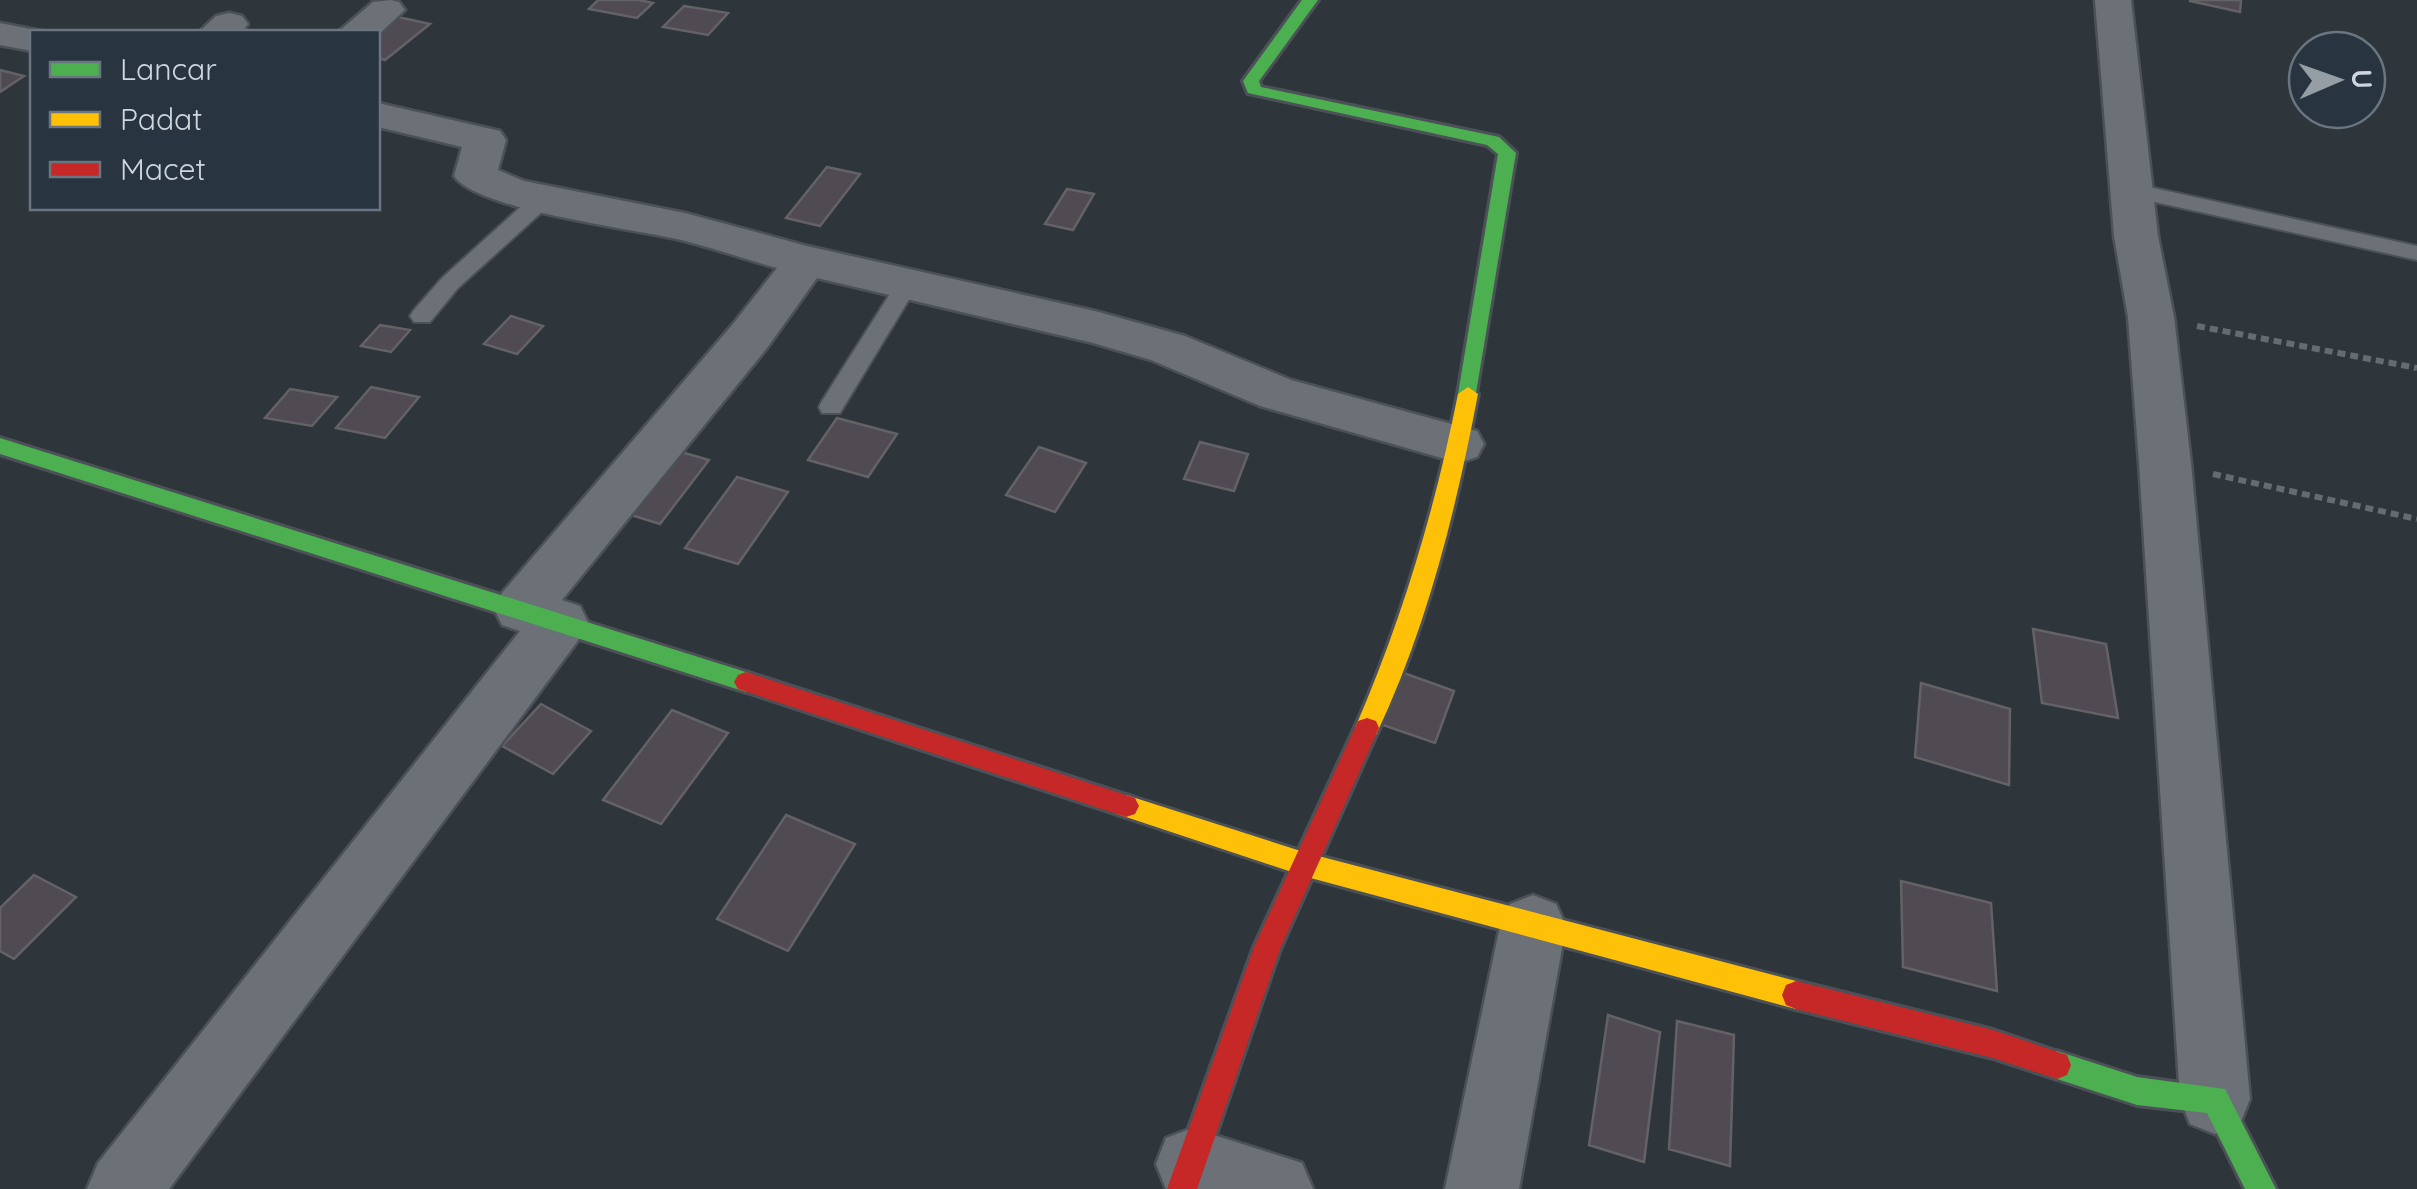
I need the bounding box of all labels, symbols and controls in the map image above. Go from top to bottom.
legend [30,30,380,210]
north arrow [2287,30,2387,130]
text: Lancar [120,50,217,88]
text: U [2345,69,2380,90]
text: Padat [120,100,202,138]
text: Macet [120,150,206,188]

